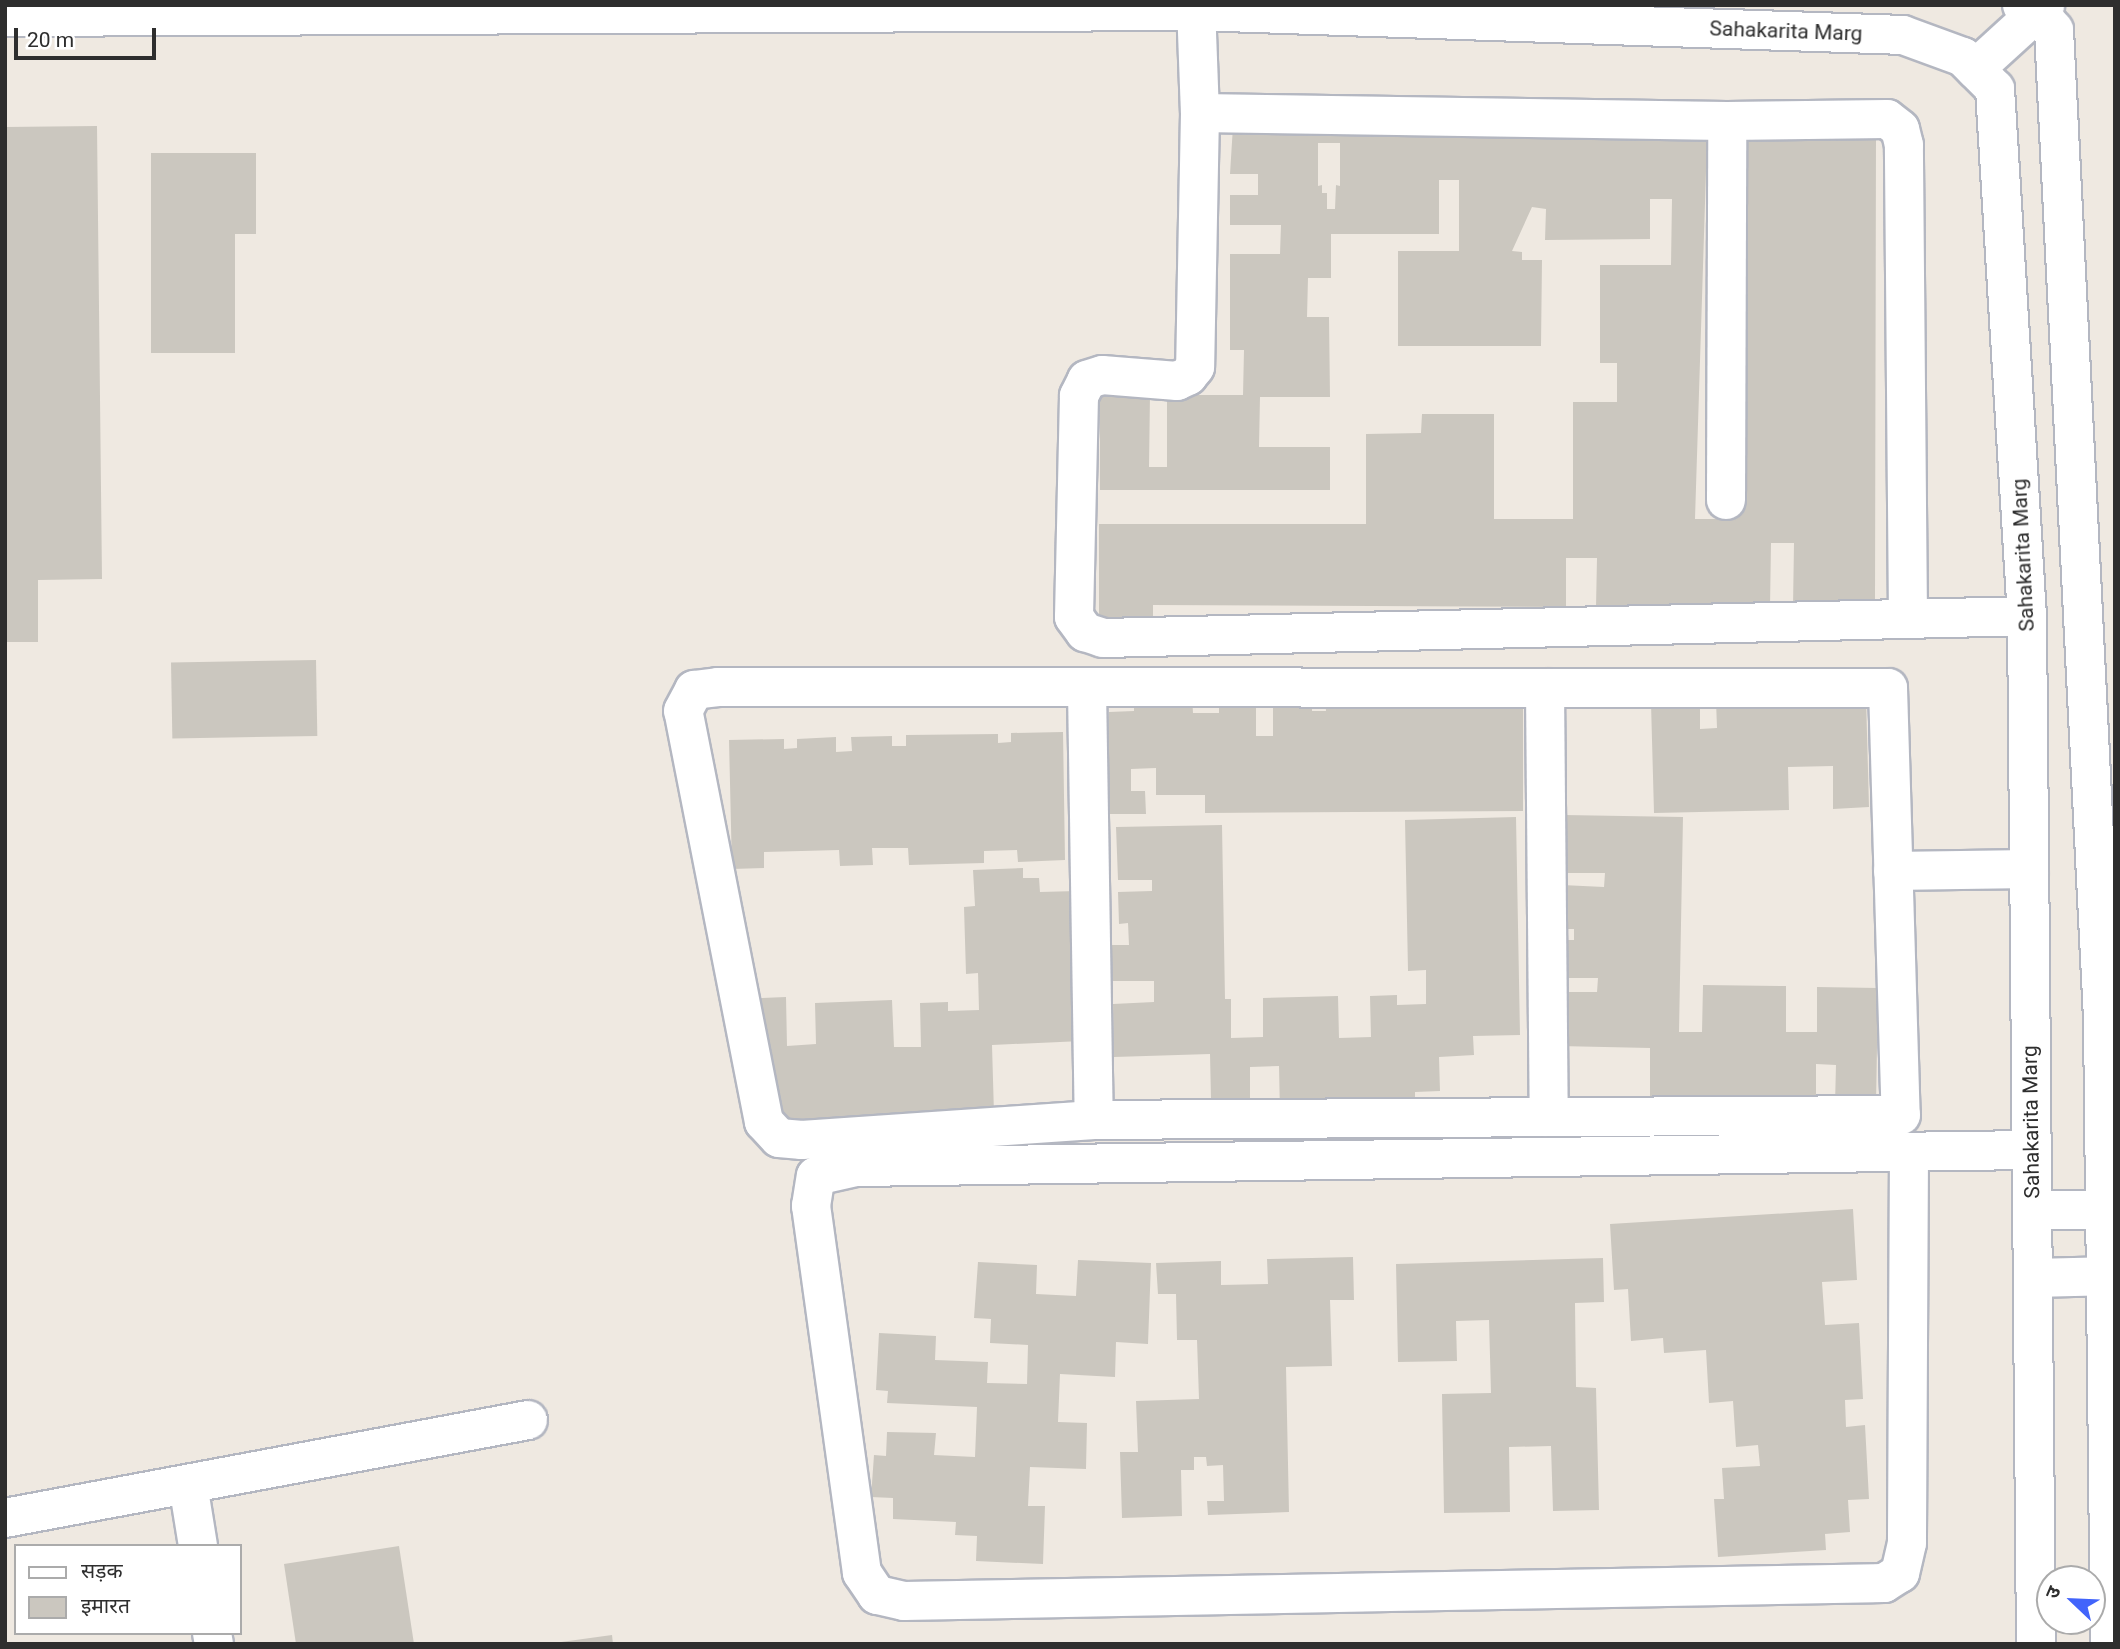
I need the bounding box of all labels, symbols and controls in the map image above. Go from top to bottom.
scale bar [18,14,159,58]
street label: Sahakarita Marg [1709,16,1863,46]
text: 20 m [27,28,74,52]
street label: Sahakarita Marg [2006,478,2040,632]
street label: Sahakarita Marg [2017,1045,2045,1199]
legend [14,1544,242,1635]
text: सड़क [81,1559,123,1583]
north arrow [2036,1565,2106,1635]
text: उ [2040,1583,2066,1602]
text: इमारत [81,1594,130,1618]

